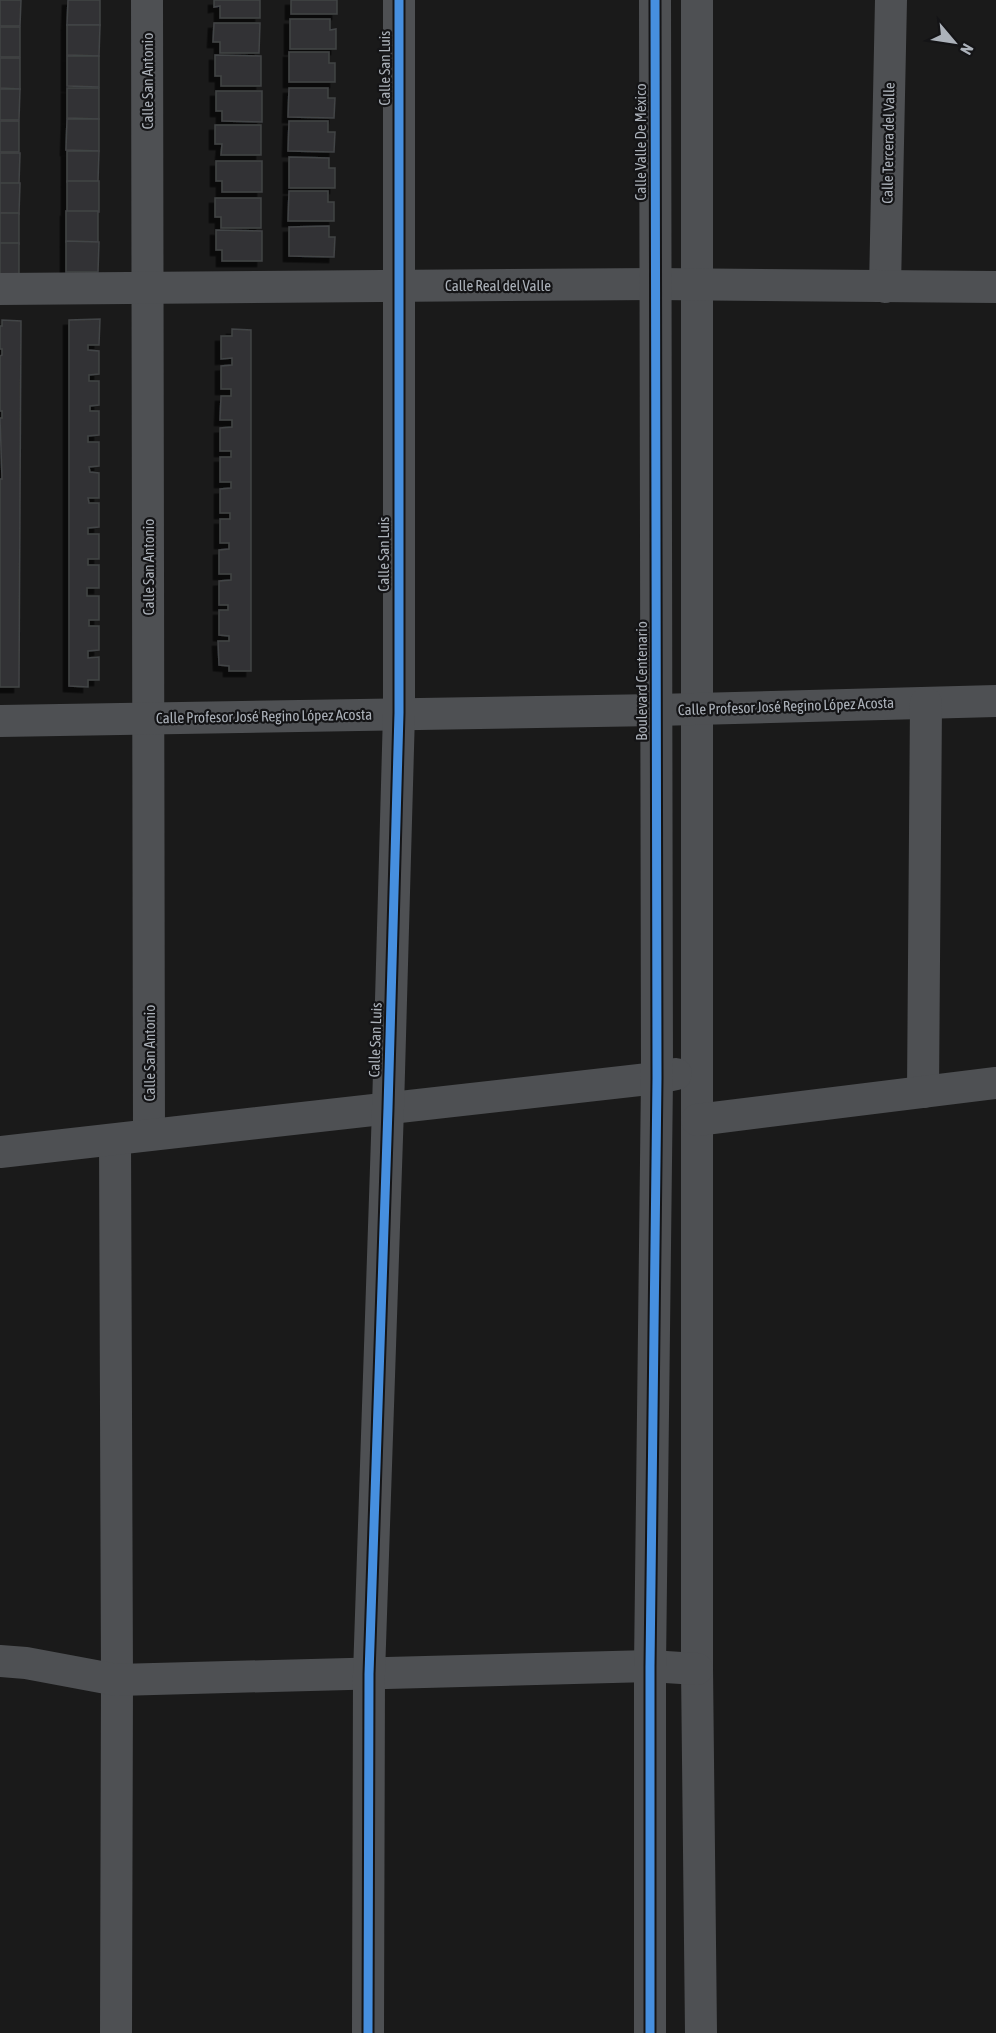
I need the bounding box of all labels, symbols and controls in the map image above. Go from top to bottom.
north arrow [924,12,984,72]
street label: Calle San Luis [376,31,393,105]
street label: Calle San Antonio [139,33,156,129]
text: N [957,41,977,58]
street label: Calle Tercera del Valle [878,82,898,204]
street label: Calle Valle De México [632,83,649,201]
street label: Calle Real del Valle [445,277,551,294]
street label: Calle San Luis [375,517,392,591]
street label: Calle San Antonio [140,519,157,615]
street label: Boulevard Centenario [633,621,650,741]
street label: Calle Profesor José Regino López Acosta [678,694,894,718]
street label: Calle Profesor José Regino López Acosta [156,706,372,726]
street label: Calle San Luis [365,1002,385,1078]
street label: Calle San Antonio [141,1005,158,1101]

